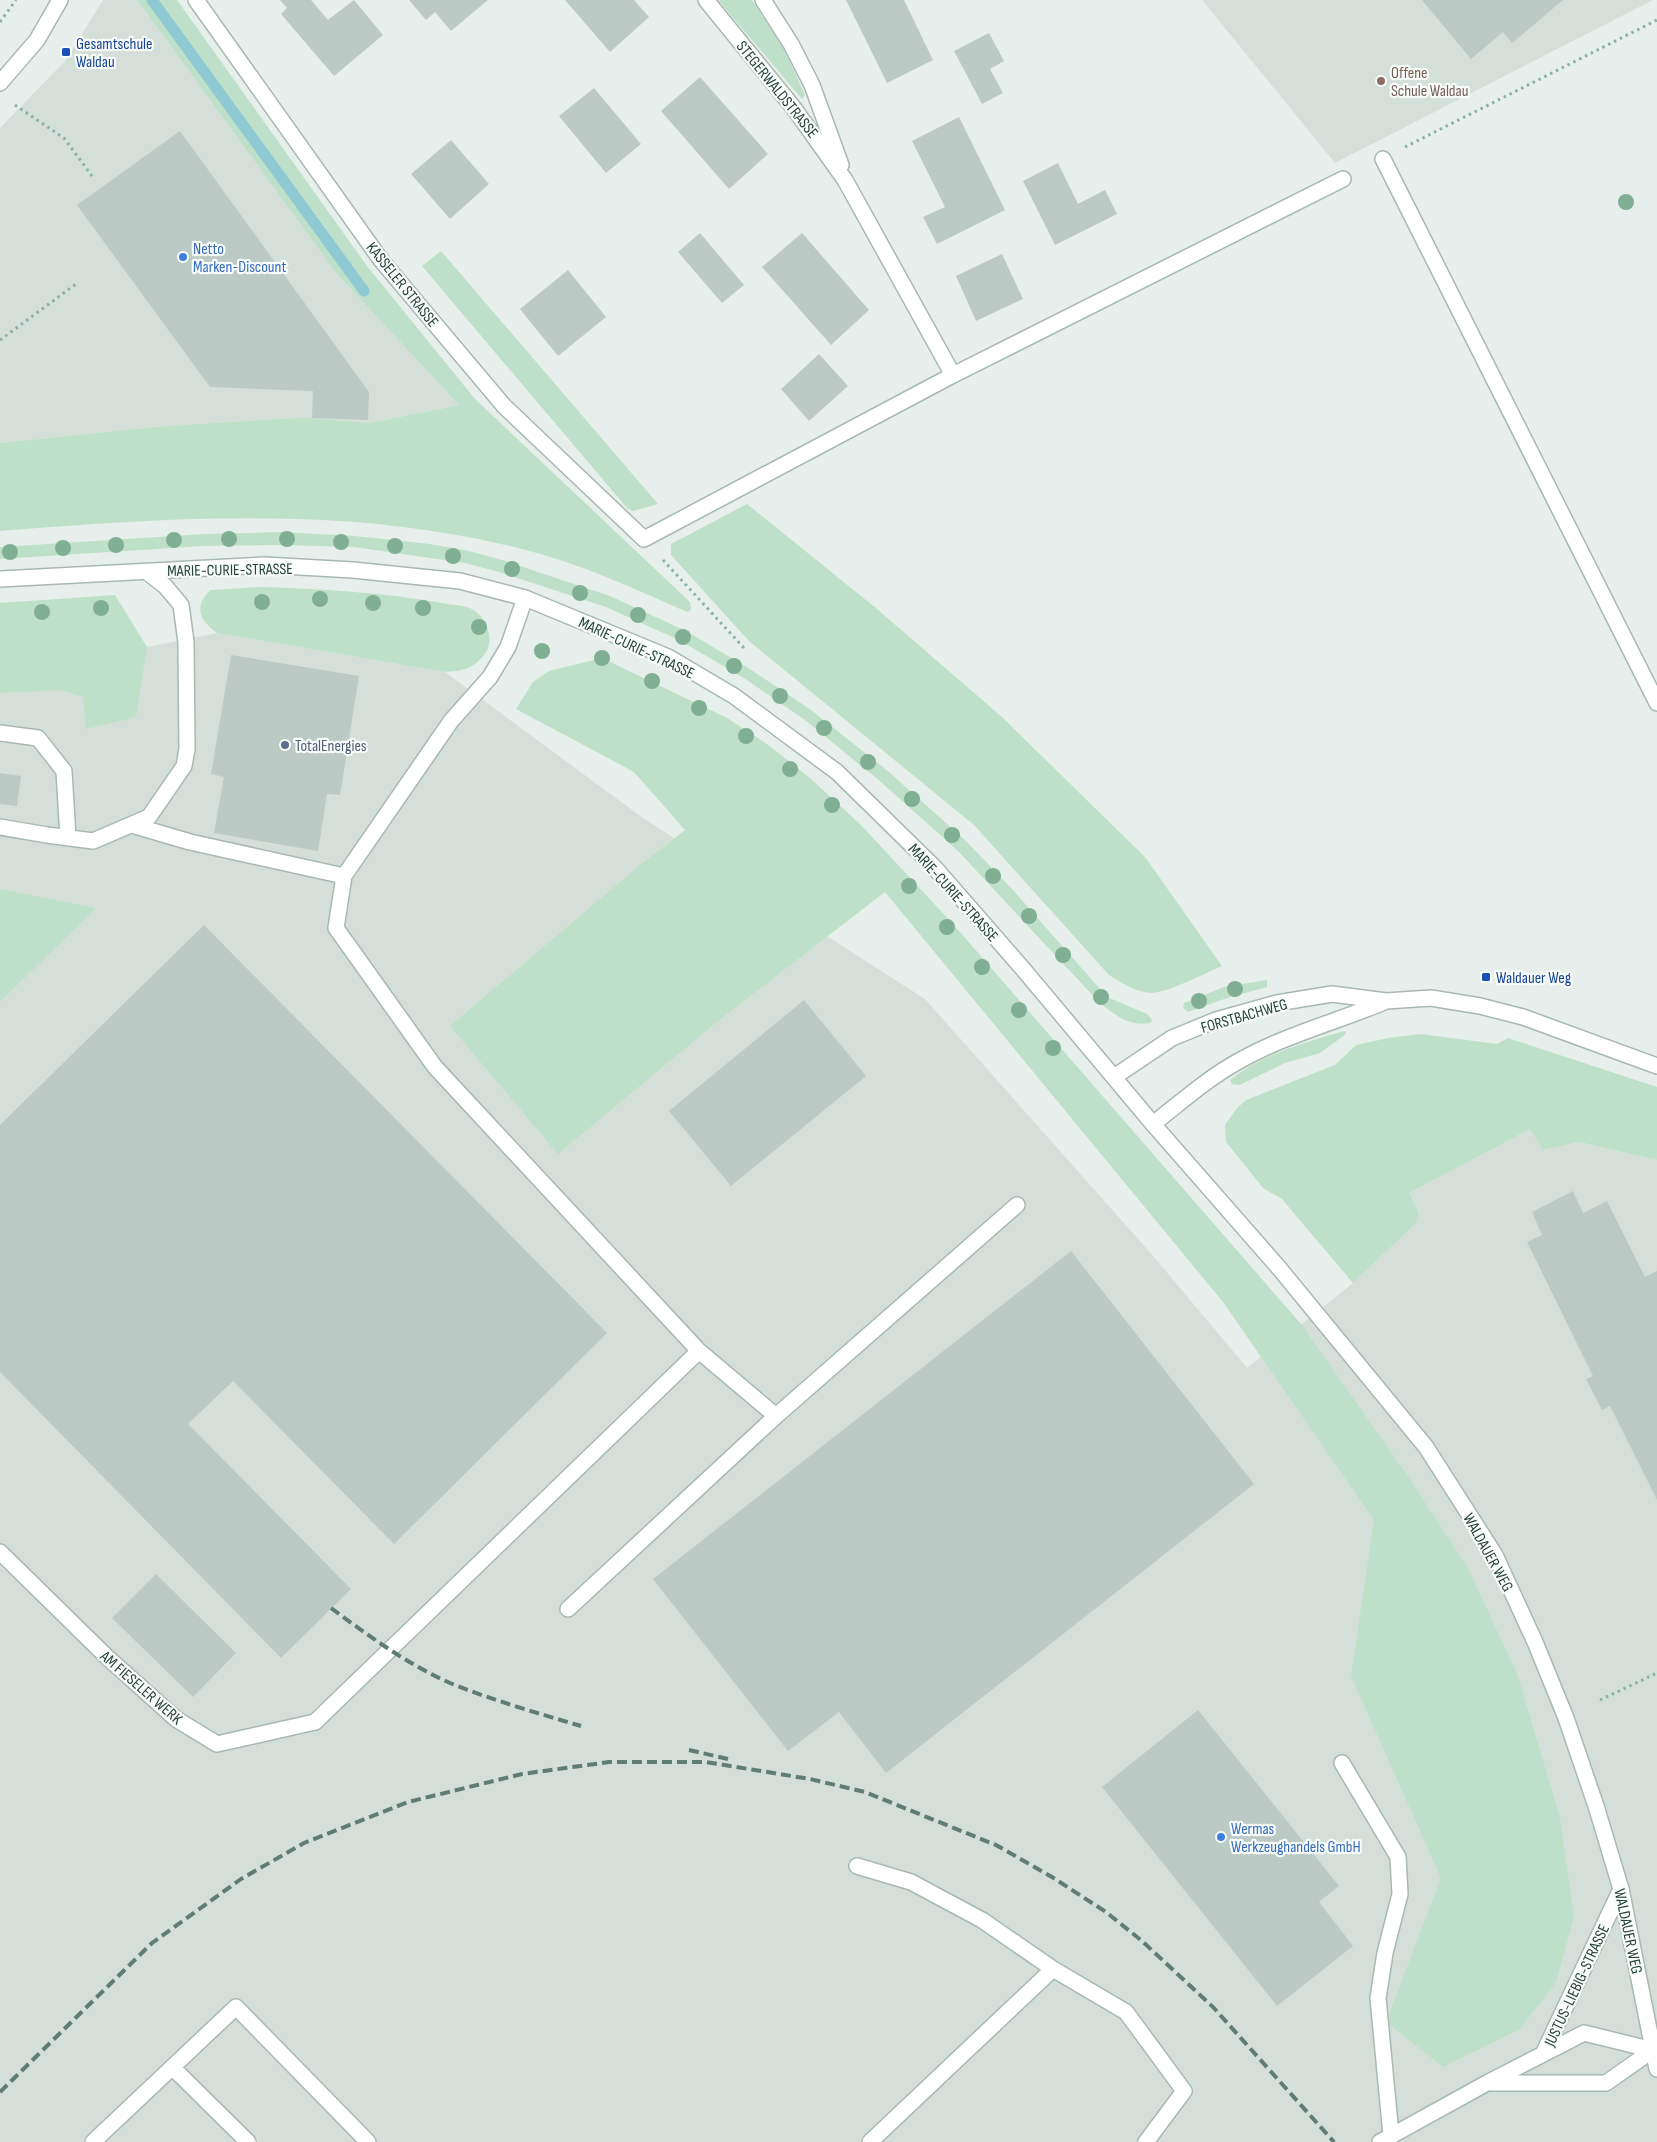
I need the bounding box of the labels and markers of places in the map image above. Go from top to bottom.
place label: Gesamtschule Waldau [76,35,153,72]
marker: Gesamtschule Waldau [60,46,72,58]
place label: Offene Schule Waldau [1391,64,1468,101]
marker: Offene Schule Waldau [1375,75,1387,87]
place label: Netto Marken-Discount [193,240,286,277]
marker: Netto Marken-Discount [177,251,189,263]
place label: TotalEnergies [295,737,367,756]
marker: TotalEnergies [279,739,291,751]
place label: Waldauer Weg [1496,969,1571,988]
marker: Waldauer Weg [1480,971,1492,983]
place label: Wermas Werkzeughandels GmbH [1231,1820,1361,1857]
marker: Wermas Werkzeughandels GmbH [1215,1831,1227,1843]

